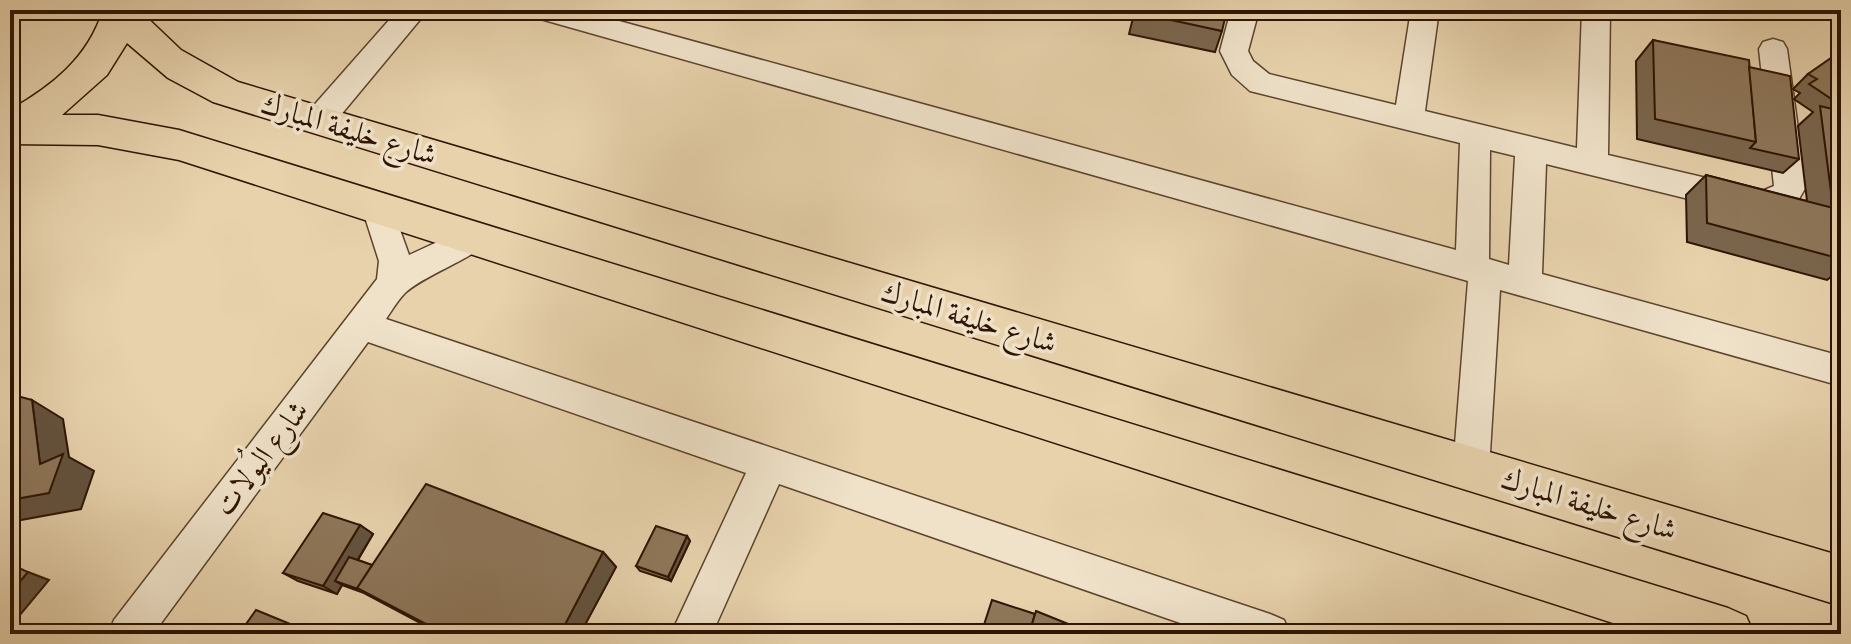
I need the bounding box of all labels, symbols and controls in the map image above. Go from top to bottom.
street label: شارع خليفة المبارك [255,85,441,180]
street label: شارع خليفة المبارك [875,273,1061,368]
street label: شارع اليُولات [200,389,322,527]
street label: شارع خليفة المبارك [1495,460,1681,555]

